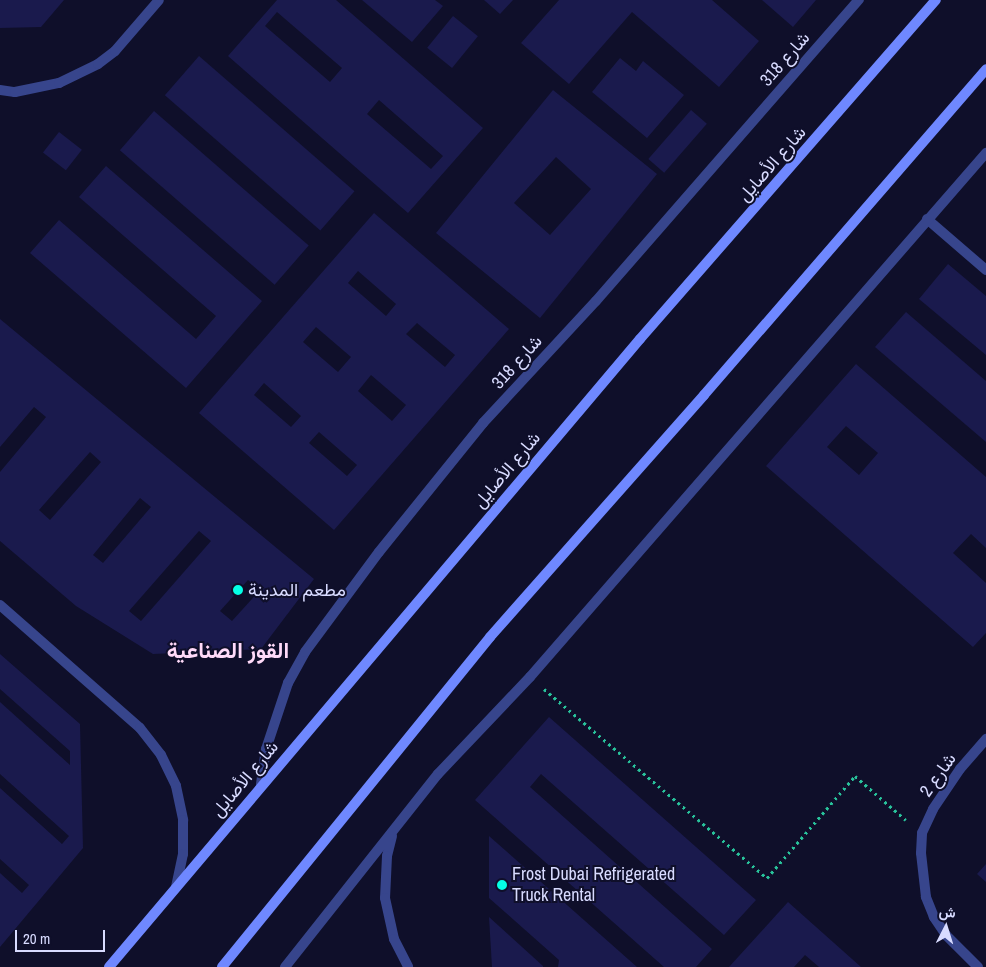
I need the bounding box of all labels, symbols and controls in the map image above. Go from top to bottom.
street label: شارع 318 [756,27,814,91]
street label: شارع الأصايل [733,122,811,206]
street label: شارع 318 [487,331,547,393]
street label: شارع الأصايل [469,428,545,512]
place label: مطعم المدينة [248,579,346,601]
marker: مطعم المدينة [232,584,244,596]
district label: القوز الصناعية [167,638,289,664]
street label: شارع الأصايل [207,737,283,821]
street label: شارع 2 [915,749,961,801]
place label: Frost Dubai Refrigerated Truck Rental [512,864,675,906]
marker: Frost Dubai Refrigerated Truck Rental [496,879,508,891]
north arrow [921,902,971,952]
text: ش [938,902,956,922]
scale bar [18,920,108,952]
text: 20 m [23,928,50,949]

